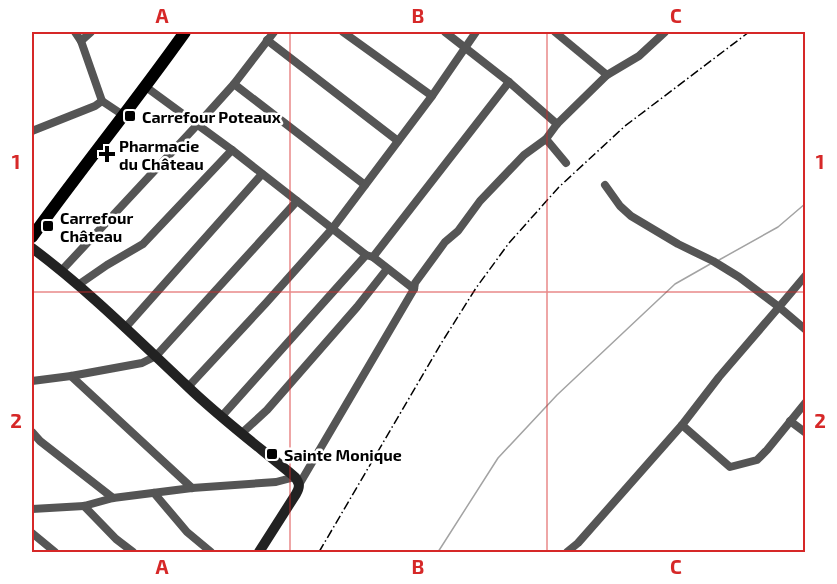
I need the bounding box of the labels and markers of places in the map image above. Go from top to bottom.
place label: Carrefour Poteaux [142,107,281,126]
marker: Carrefour Poteaux [123,109,137,123]
place label: Pharmacie du Château [119,136,204,173]
marker: Pharmacie du Château [100,147,114,161]
place label: Carrefour Château [60,208,133,245]
marker: Carrefour Château [41,219,55,233]
place label: Sainte Monique [284,445,402,464]
marker: Sainte Monique [265,447,279,461]

